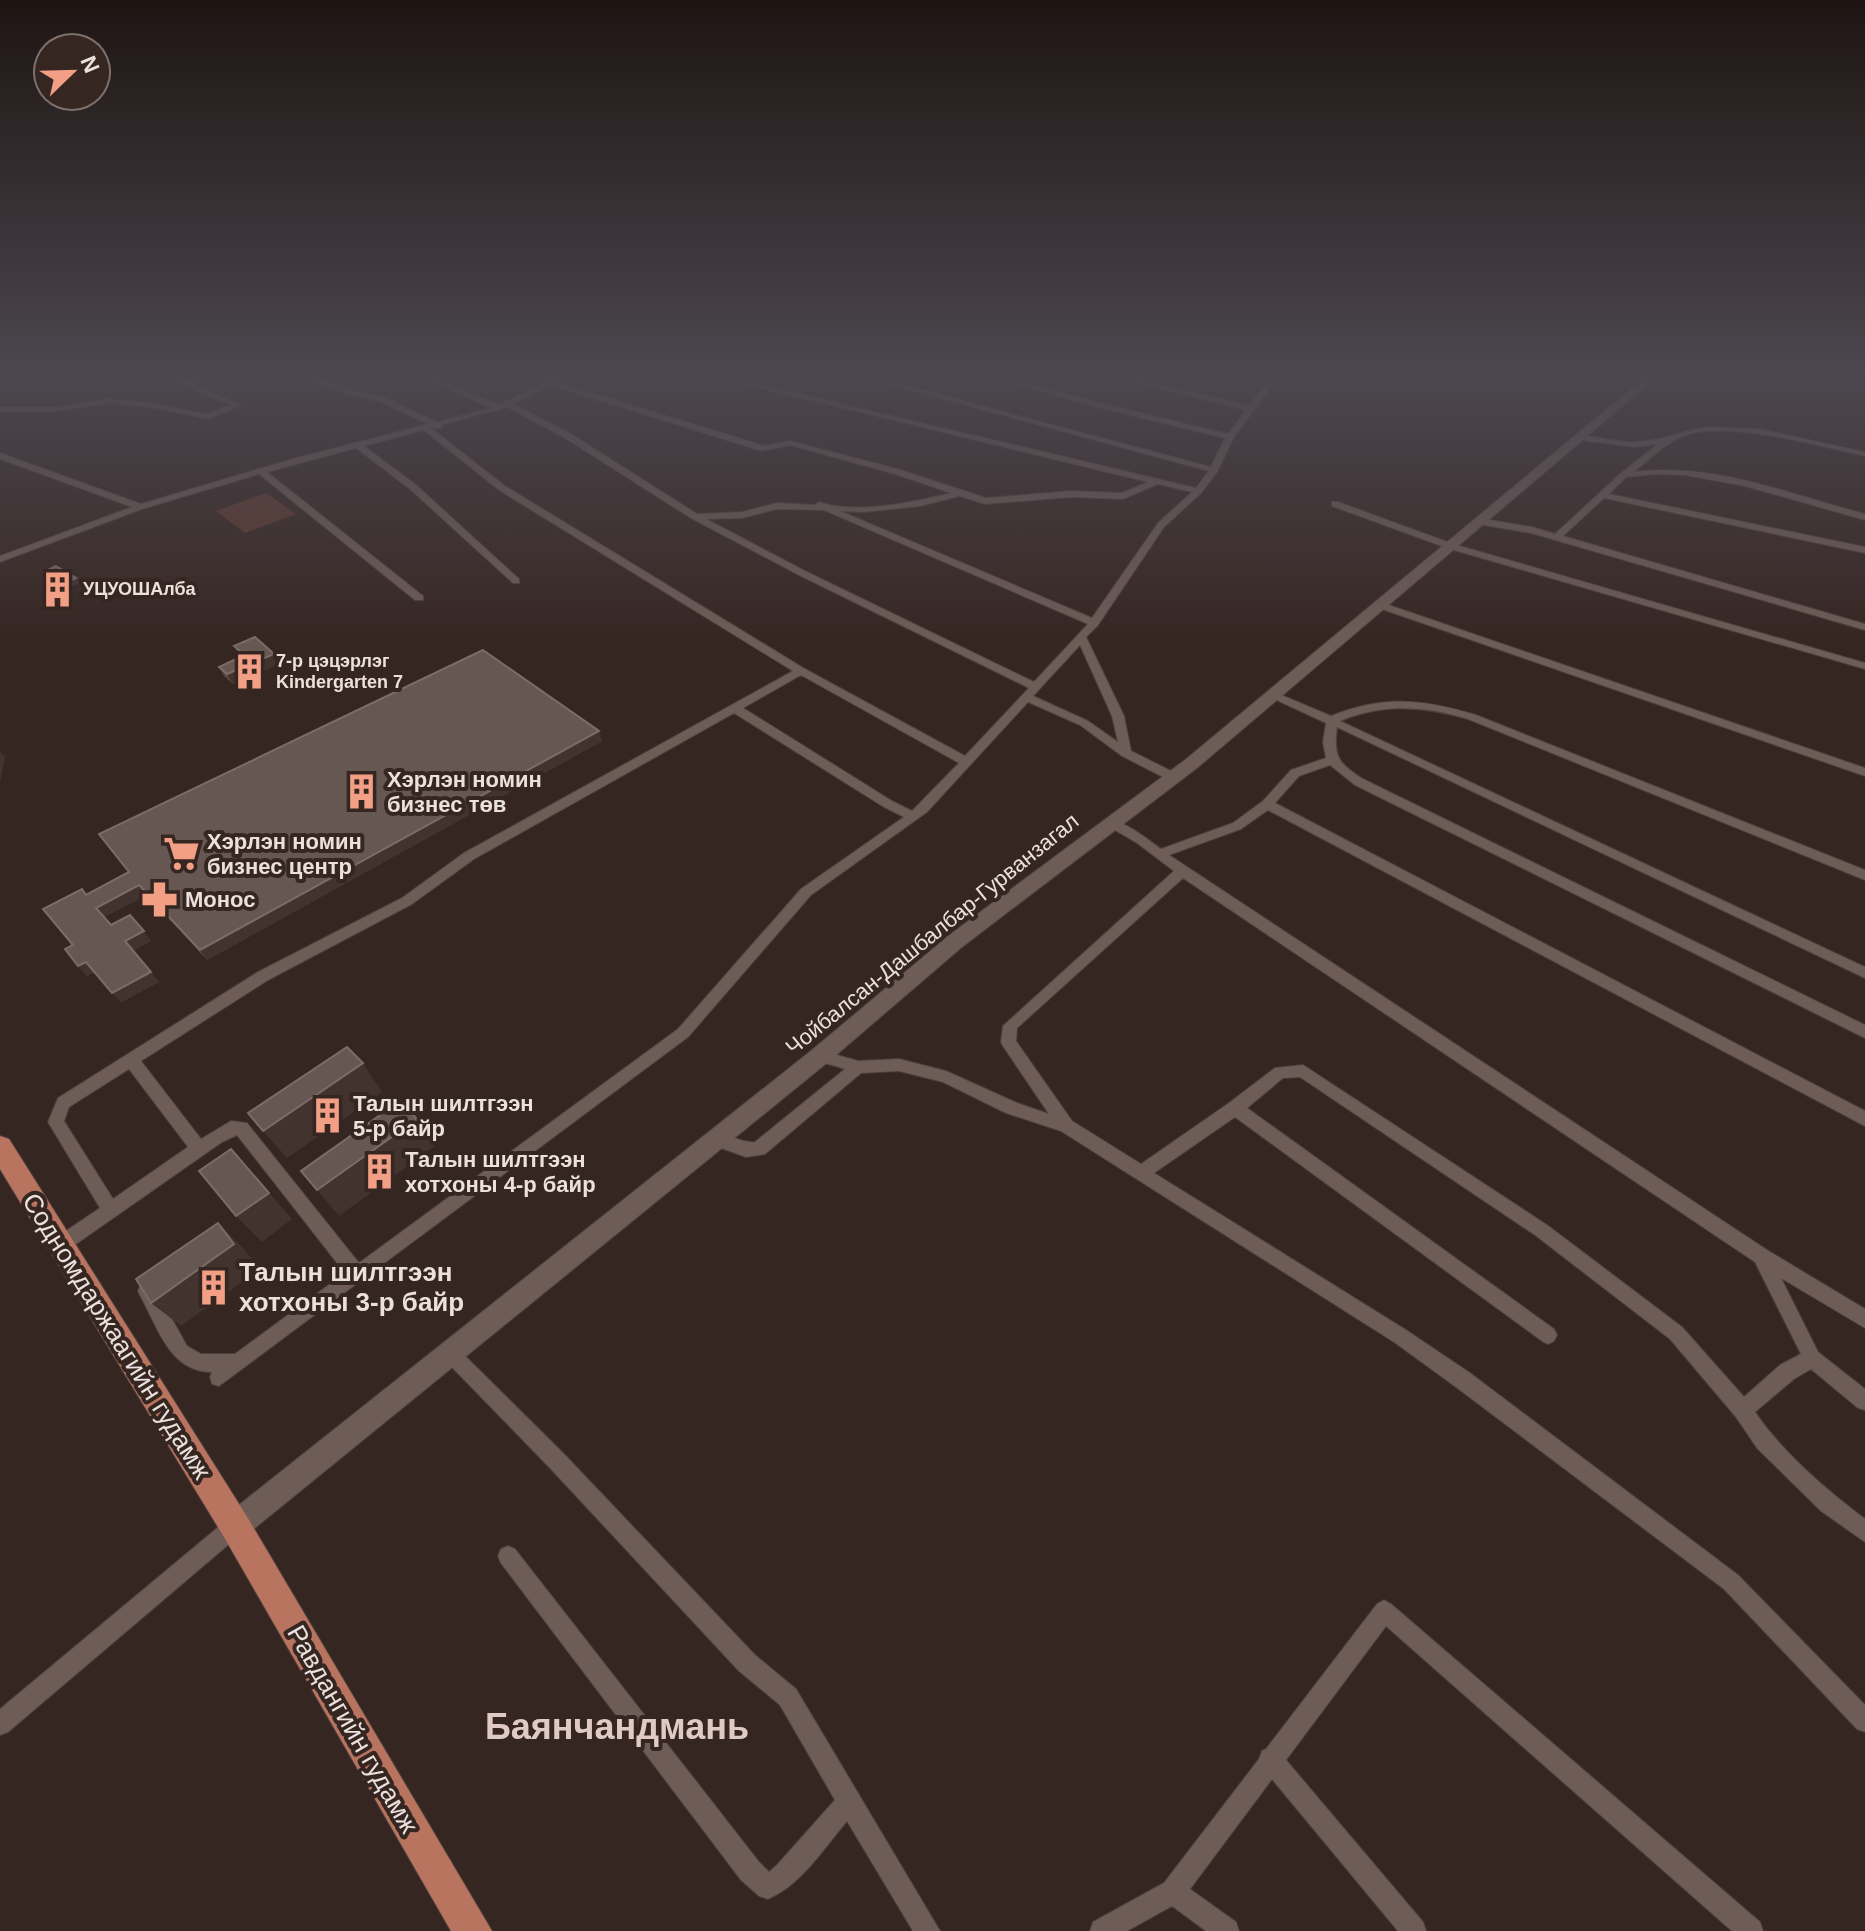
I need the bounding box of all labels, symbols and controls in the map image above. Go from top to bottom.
north arrow [32,32,112,112]
text: N [75,52,105,77]
building icon: УЦУОШАлба [38,570,76,608]
place label: УЦУОШАлба [83,579,196,599]
place label: 7-р цэцэрлэг Kindergarten 7 [276,651,403,692]
building icon: 7-р цэцэрлэг Kindergarten 7 [231,652,269,690]
place label: Хэрлэн номин бизнес төв [387,767,542,817]
building icon: Хэрлэн номин бизнес төв [342,773,380,811]
street label: Чойбалсан-Дашбалбар-Гурванзагал [781,808,1083,1060]
place label: Хэрлэн номин бизнес центр [207,829,362,879]
supermarket icon: Хэрлэн номин бизнес центр [162,835,200,873]
pharmacy icon: Монос [140,880,178,918]
place label: Монос [185,887,255,912]
place label: Талын шилтгээн 5-р байр [353,1091,534,1141]
building icon: Талын шилтгээн 5-р байр [308,1097,346,1135]
place label: Талын шилтгээн хотхоны 4-р байр [405,1147,596,1197]
building icon: Талын шилтгээн хотхоны 4-р байр [360,1153,398,1191]
street label: Содномдаржаагийн гудамж [16,1187,218,1485]
place label: Талын шилтгээн хотхоны 3-р байр [239,1257,464,1317]
building icon: Талын шилтгээн хотхоны 3-р байр [194,1268,232,1306]
street label: Равдангийн гудамж [281,1620,425,1839]
district label: Баянчандмань [485,1706,749,1747]

